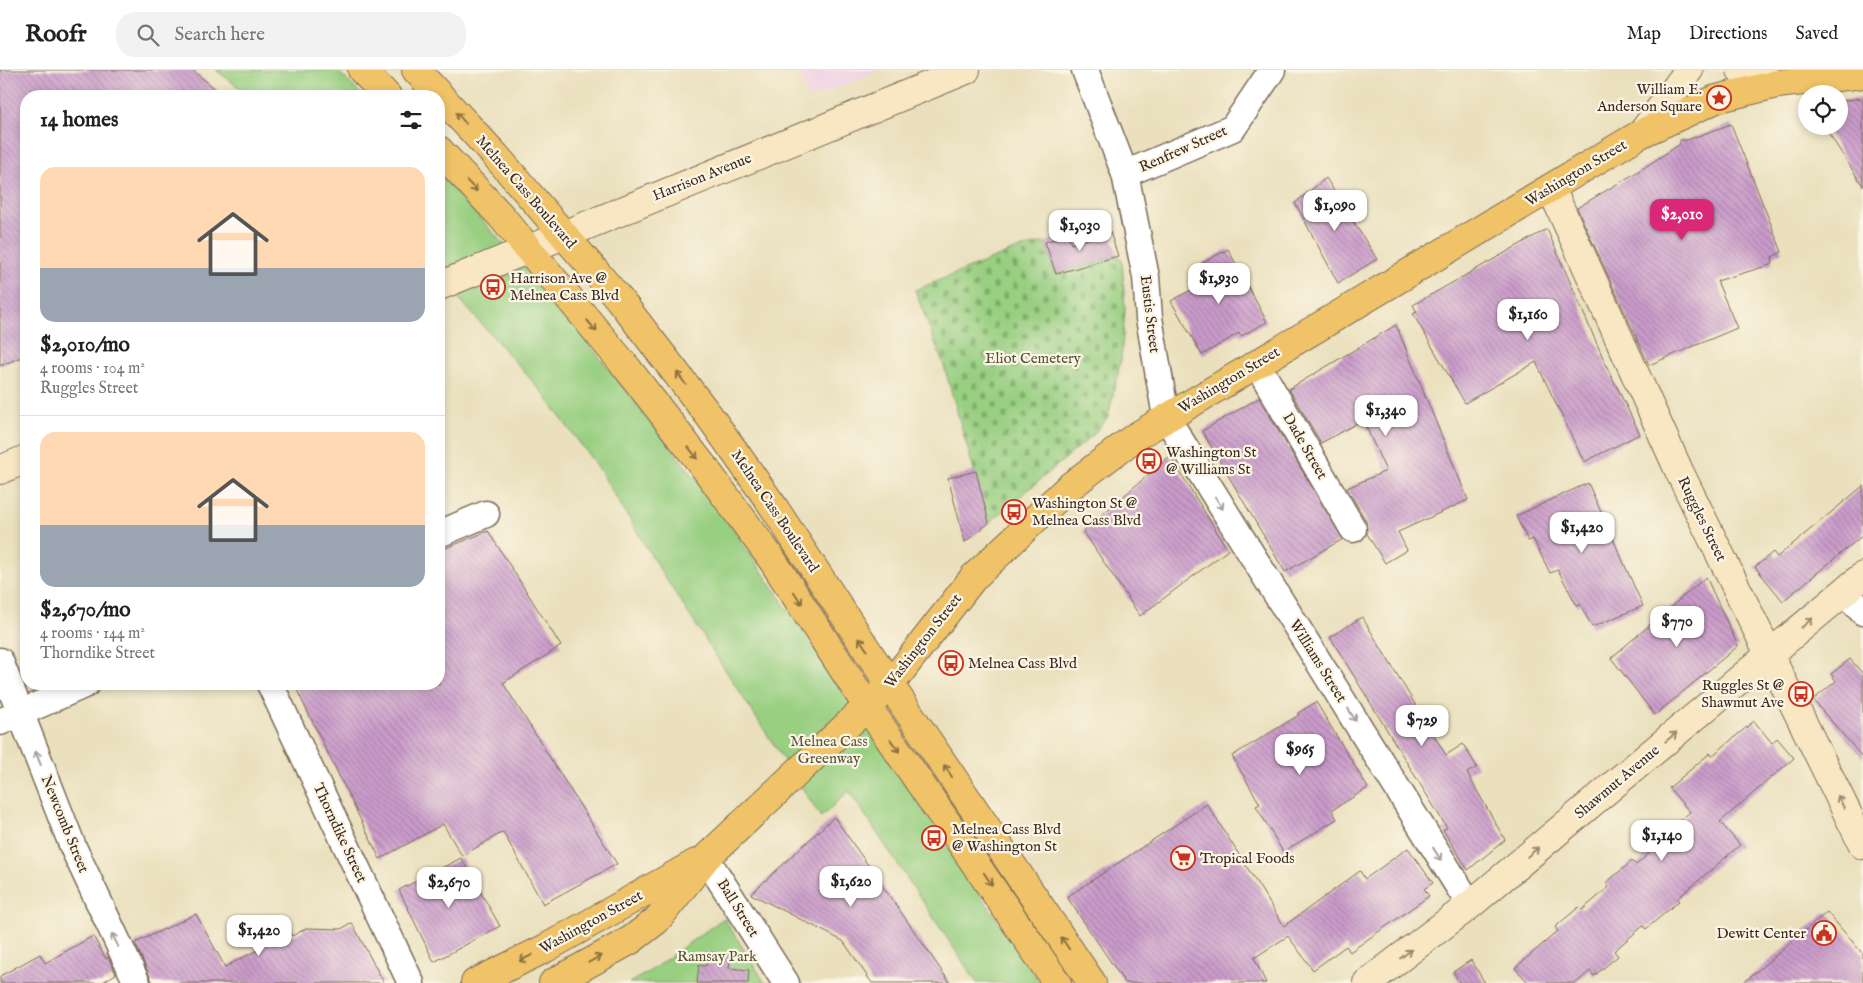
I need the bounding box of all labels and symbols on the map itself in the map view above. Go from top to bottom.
place label: William E. Anderson Square [1596,80,1702,116]
place icon: William E. Anderson Square [1706,85,1732,111]
one-way arrow [456,111,467,124]
street label: Renfrew Street [1136,121,1230,177]
street label: Melnea Cass Boulevard [472,131,581,253]
street label: Washington Street [1522,135,1630,211]
street label: Harrison Avenue [650,149,754,205]
one-way arrow [466,179,478,192]
pin: $1,090 [1294,190,1376,232]
pin: $2,010 [1641,198,1723,241]
pin: $1,030 [1039,210,1121,252]
pin: $1,930 [1178,262,1260,305]
place label: Harrison Ave @ Melnea Cass Blvd [510,269,620,305]
bus stop icon: Harrison Ave @ Melnea Cass Blvd [480,274,506,300]
street label: Eustis Street [1136,274,1164,354]
pin: $1,160 [1487,298,1569,341]
one-way arrow [586,319,597,332]
street label: Washington Street [1175,342,1283,418]
park label: Eliot Cemetery [985,349,1082,368]
one-way arrow [676,371,686,385]
pin: $1,340 [1345,394,1427,437]
street label: Dade Street [1278,409,1332,483]
place label: Washington St @ Williams St [1166,443,1257,479]
one-way arrow [688,446,698,460]
street label: Melnea Cass Boulevard [727,446,824,577]
bus stop icon: Washington St @ Williams St [1136,448,1162,474]
street label: Ruggles Street [1673,473,1731,565]
place label: Washington St @ Melnea Cass Blvd [1032,494,1142,530]
one-way arrow [1215,496,1225,510]
bus stop icon: Washington St @ Melnea Cass Blvd [1001,499,1027,525]
pin: $1,420 [1541,512,1623,554]
street label: Washington Street [880,590,966,692]
one-way arrow [793,591,803,605]
pin: $770 [1647,606,1707,648]
street label: Williams Street [1285,616,1351,706]
one-way arrow [1800,617,1813,628]
one-way arrow [858,637,868,651]
bus stop icon: Melnea Cass Blvd [938,650,964,676]
place label: Melnea Cass Blvd [968,654,1078,673]
place label: Ruggles St @ Shawmut Ave [1701,676,1784,712]
bus stop icon: Ruggles St @ Shawmut Ave [1788,681,1814,707]
pin: $729 [1392,704,1452,747]
one-way arrow [1347,708,1357,722]
one-way arrow [1664,731,1677,742]
park label: Melnea Cass Greenway [790,732,868,768]
pin: $965 [1270,734,1330,776]
one-way arrow [890,738,900,752]
street label: Shawmut Avenue [1571,741,1664,823]
one-way arrow [32,751,42,766]
one-way arrow [943,764,953,778]
street label: Newcomb Street [37,772,93,876]
street label: Thorndike Street [309,780,371,886]
one-way arrow [1836,794,1846,809]
place label: Melnea Cass Blvd @ Washington St [952,820,1062,856]
pin: $1,140 [1621,820,1703,862]
bus stop icon: Melnea Cass Blvd @ Washington St [921,825,947,851]
supermarket icon: Tropical Foods [1170,845,1196,871]
one-way arrow [1433,846,1443,860]
one-way arrow [1526,847,1539,858]
place label: Tropical Foods [1200,849,1295,868]
pin: $2,670 [408,866,490,909]
pin: $1,620 [810,866,892,908]
one-way arrow [983,872,993,886]
street label: Ball Street [713,875,763,941]
street label: Washington Street [536,886,646,958]
pin: $1,420 [218,914,300,957]
public building icon: Dewitt Center [1811,920,1837,946]
place label: Dewitt Center [1717,924,1806,943]
one-way arrow [109,933,119,948]
one-way arrow [1060,936,1070,950]
park label: Ramsay Park [677,947,758,966]
one-way arrow [1399,948,1412,959]
one-way arrow [519,954,534,963]
one-way arrow [588,954,602,964]

